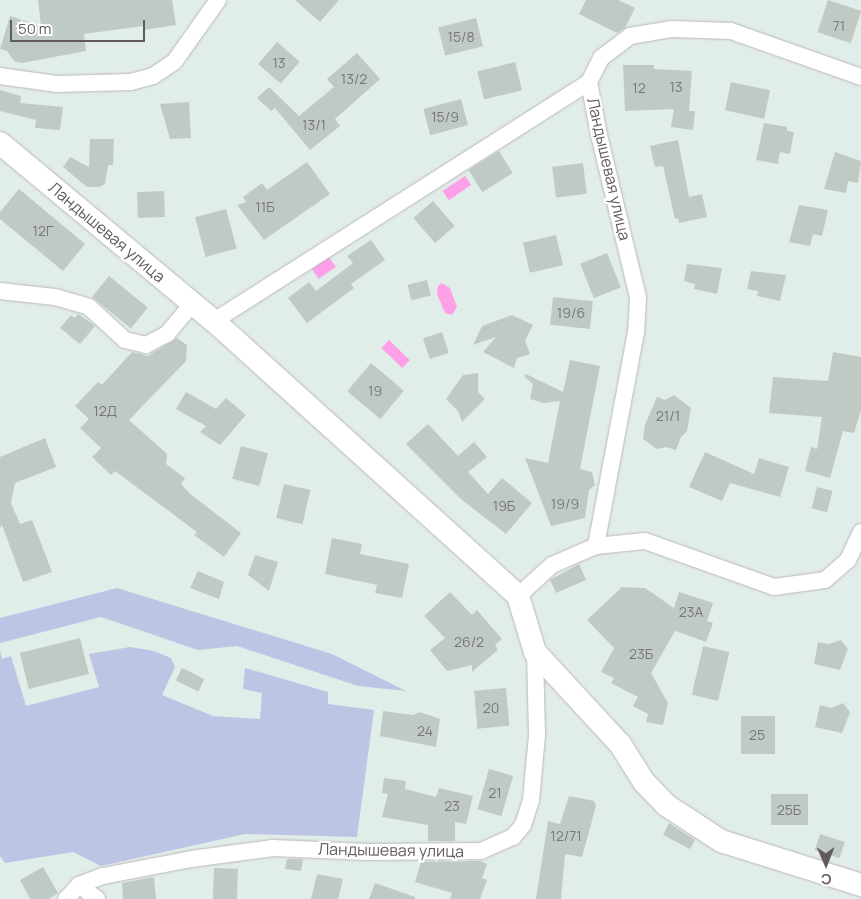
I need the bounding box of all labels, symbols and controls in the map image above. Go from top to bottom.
scale bar [12,10,148,42]
text: 50 m [18,18,52,39]
house number: 71 [833,18,845,34]
house number: 15/8 [447,29,475,45]
house number: 13 [272,55,286,71]
house number: 13/2 [341,71,367,87]
house number: 13 [669,79,683,95]
house number: 12 [632,80,646,96]
street label: Ландышевая улица [583,96,635,242]
house number: 15/9 [431,109,459,125]
house number: 13/1 [302,117,326,133]
street label: Ландышевая улица [45,178,169,286]
house number: 11Б [255,199,275,215]
house number: 12Г [33,223,53,239]
house number: 19/6 [557,305,585,321]
house number: 19 [368,383,382,399]
house number: 12Д [93,403,117,419]
house number: 21/1 [656,408,680,424]
house number: 19/9 [551,496,579,512]
house number: 19Б [493,498,515,514]
house number: 23А [679,604,703,620]
house number: 26/2 [454,634,484,650]
house number: 23Б [629,646,653,662]
house number: 20 [483,700,499,716]
house number: 24 [417,723,433,739]
house number: 25 [749,727,765,743]
house number: 21 [488,785,502,801]
house number: 23 [444,798,460,814]
house number: 25Б [777,802,801,818]
house number: 12/71 [550,828,582,844]
street label: Ландышевая улица [318,839,464,861]
north arrow [801,839,851,889]
text: С [821,870,832,889]

